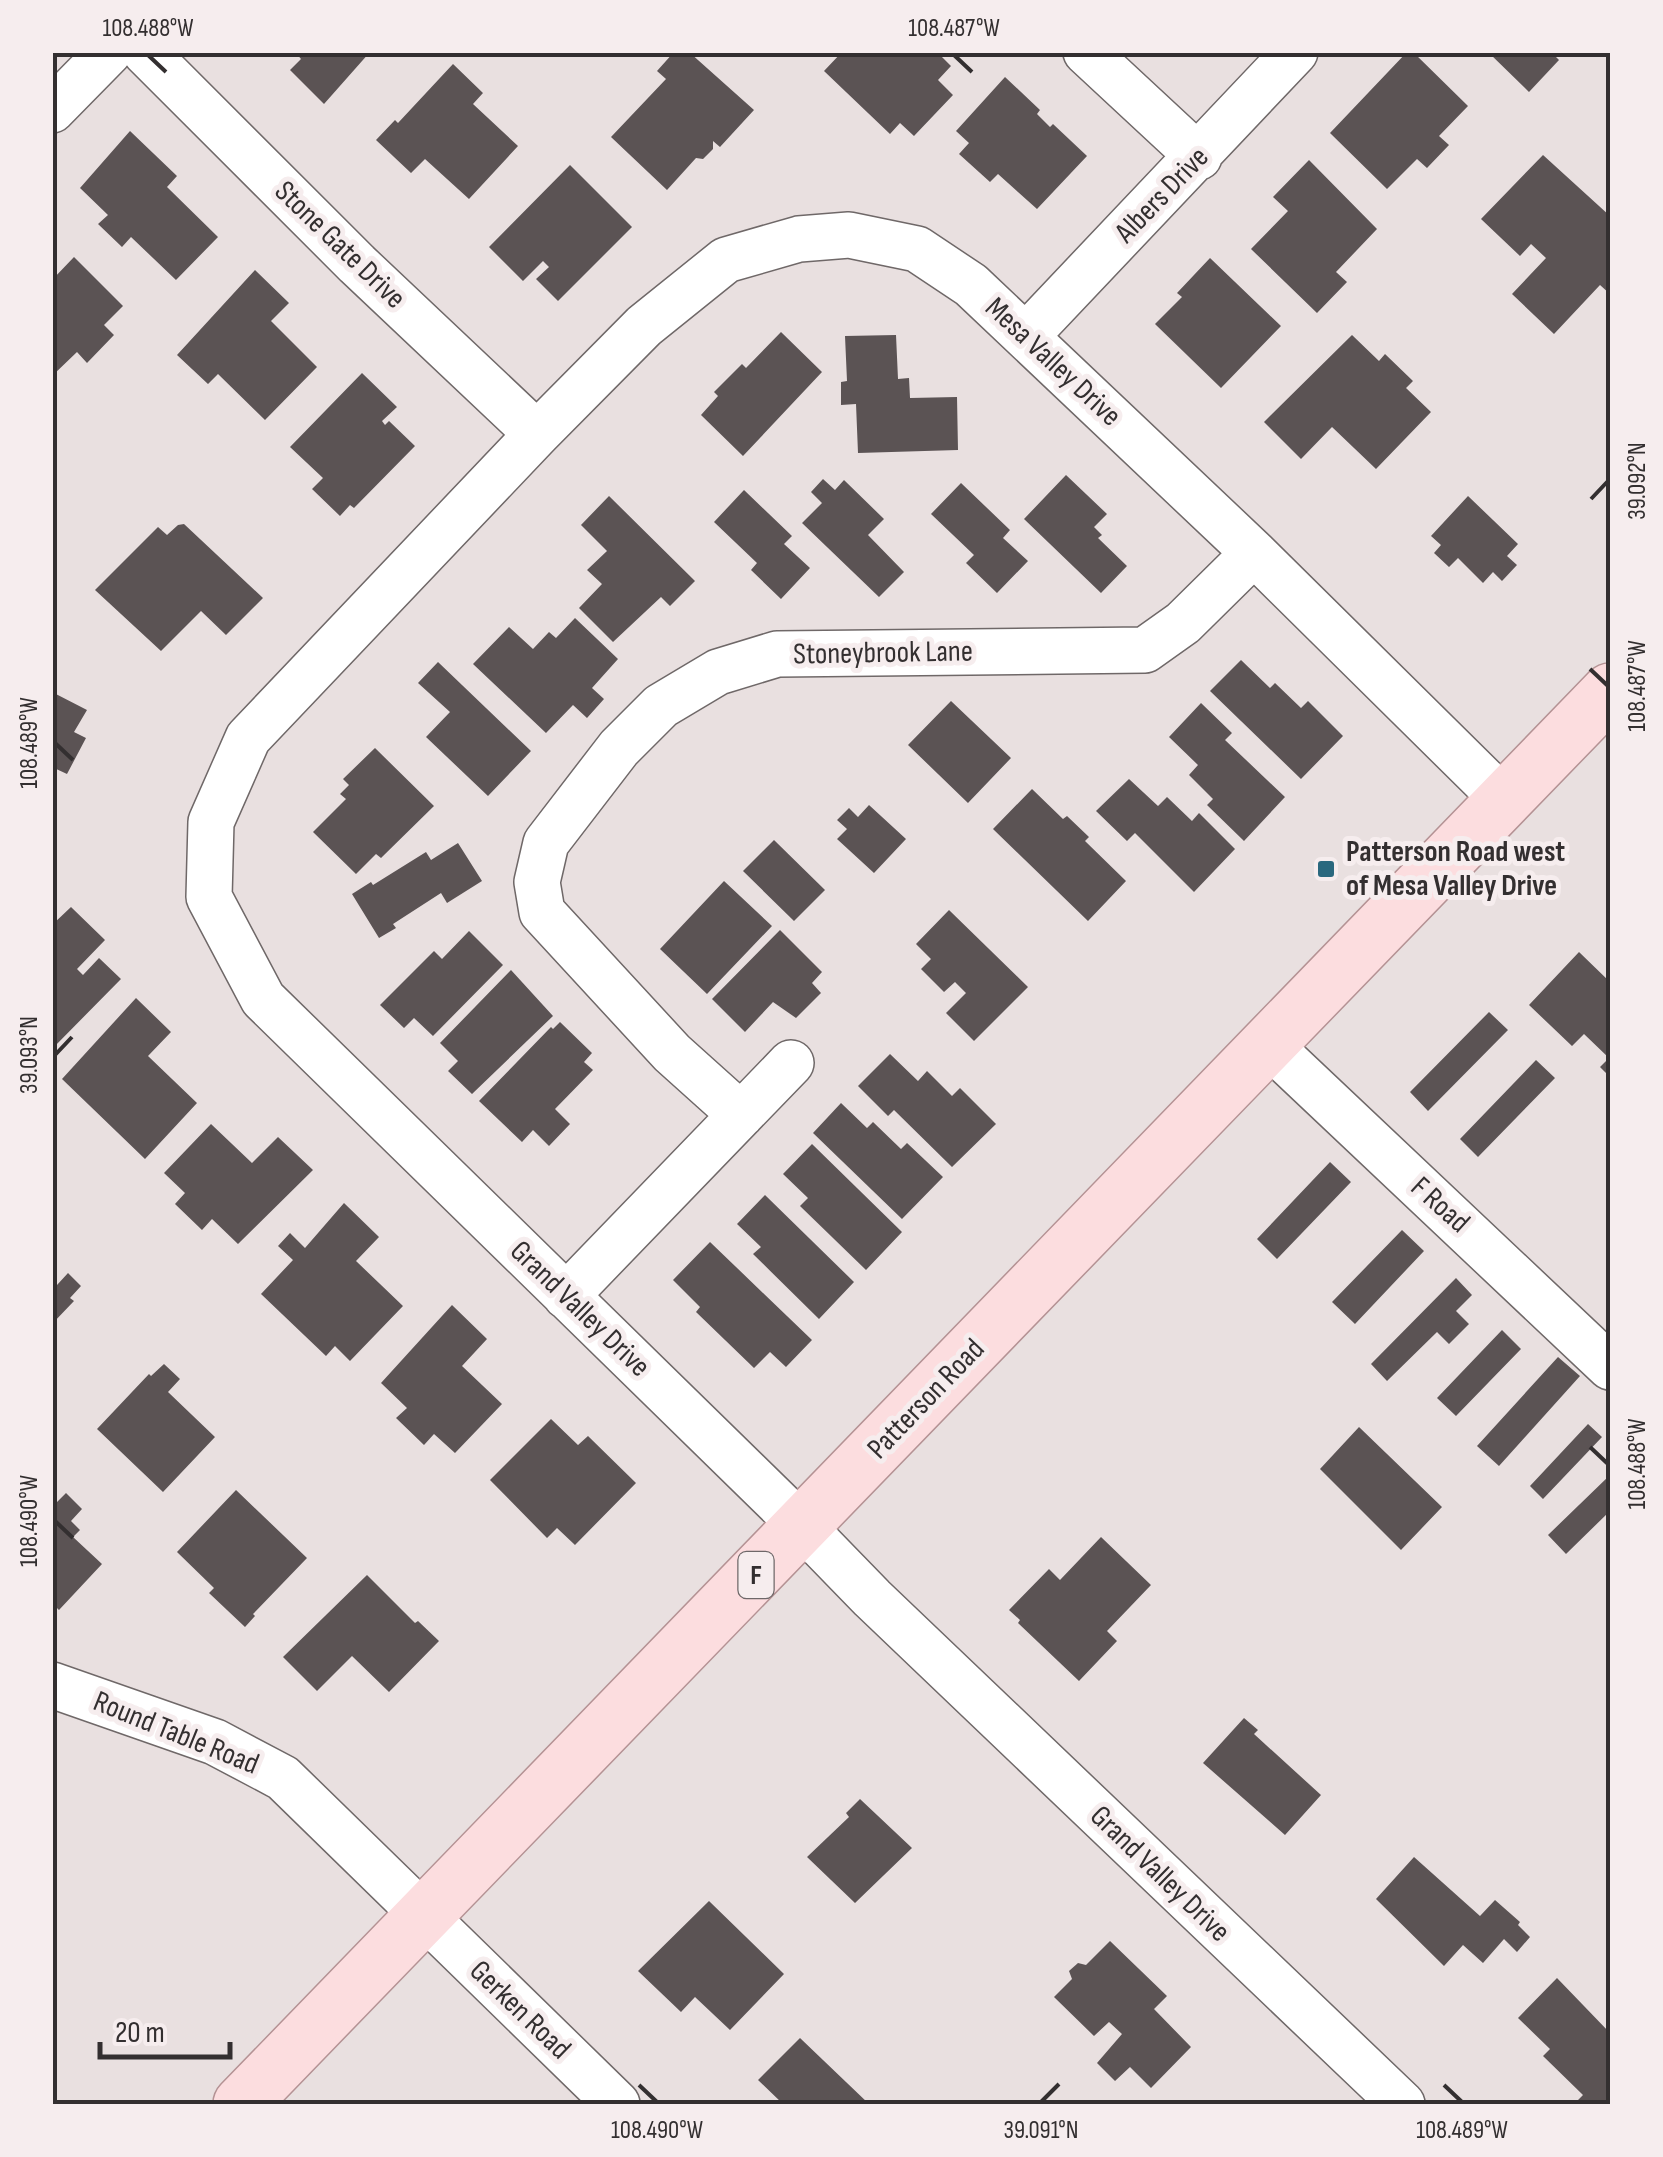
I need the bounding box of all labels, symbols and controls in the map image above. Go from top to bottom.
text: 108.488°W [102,13,194,44]
text: 108.487°W [908,13,1000,44]
street label: Albers Drive [1107,140,1216,251]
street label: Stone Gate Drive [267,174,413,316]
street label: Mesa Valley Drive [978,290,1128,434]
text: 39.092°N [1622,442,1653,520]
street label: Stoneybrook Lane [793,633,973,673]
text: 108.487°W [1622,640,1653,732]
text: 108.489°W [14,697,45,789]
place label: Patterson Road west of Mesa Valley Drive [1346,834,1565,904]
marker: Patterson Road west of Mesa Valley Drive [1315,858,1337,880]
text: 39.093°N [14,1016,45,1094]
street label: F Road [1403,1169,1477,1241]
street label: Grand Valley Drive [503,1233,657,1385]
street label: Patterson Road [860,1332,992,1466]
text: 108.488°W [1622,1418,1653,1510]
text: 108.490°W [14,1475,45,1567]
road number: F [738,1552,774,1598]
street label: Round Table Road [88,1683,264,1783]
street label: Grand Valley Drive [1083,1798,1237,1950]
street label: Gerken Road [462,1953,578,2067]
scale bar [100,1997,230,2059]
text: 20 m [115,2015,165,2051]
text: 108.490°W [611,2115,703,2146]
text: 39.091°N [1004,2115,1078,2146]
text: 108.489°W [1416,2115,1508,2146]

